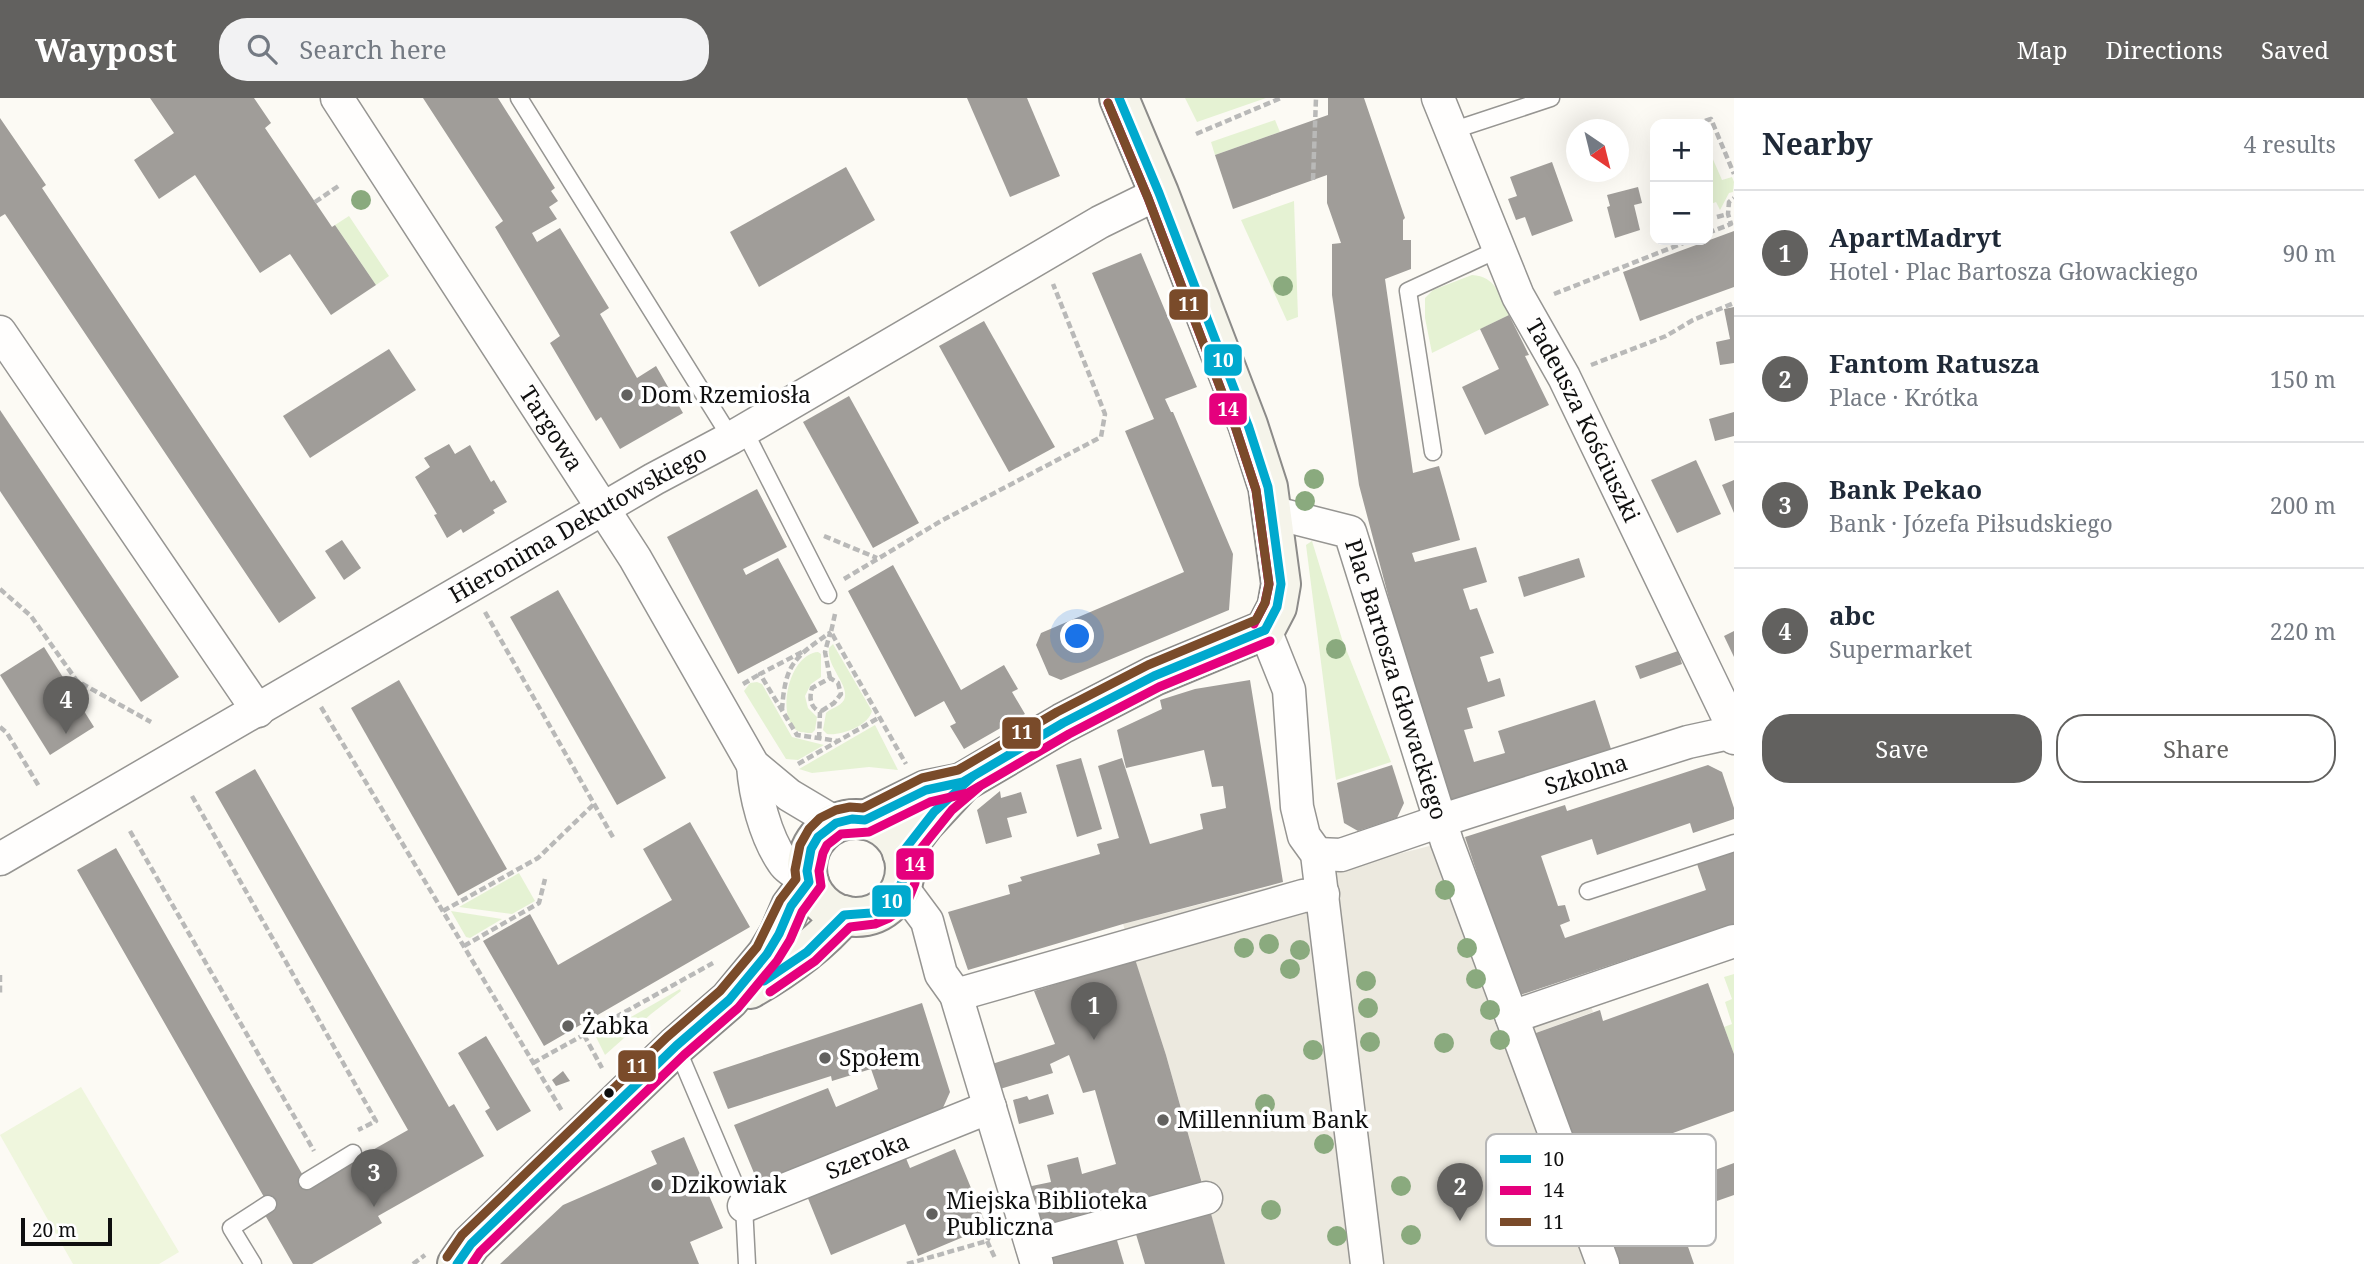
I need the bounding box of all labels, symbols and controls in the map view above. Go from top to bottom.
search box [219,18,709,81]
text: Waypost [35,27,177,72]
icon: search [243,30,281,68]
text: Search here [299,31,447,67]
text: Map [2017,33,2068,66]
text: Directions [2106,33,2223,66]
text: Saved [2261,33,2329,66]
north arrow [1566,119,1629,182]
map controls [1650,119,1713,245]
button: + [1650,119,1713,182]
text: Nearby [1762,123,1873,164]
text: 4 results [2243,128,2336,160]
button: − [1650,182,1713,245]
text: ApartMadryt [1829,219,2001,255]
text: 1 [1779,237,1792,269]
text: 90 m [2283,237,2336,269]
text: Hotel · Plac Bartosza Głowackiego [1829,255,2198,287]
line badge: 11 [1168,288,1209,321]
text: 11 [1178,291,1200,317]
street label: Tadeusza Kościuszki [1519,312,1649,528]
line badge: 10 [1203,343,1243,377]
text: Fantom Ratusza [1829,345,2040,381]
text: 10 [1212,347,1234,373]
text: 2 [1779,363,1792,395]
text: 150 m [2270,363,2336,395]
place label: Dom Rzemiosła [641,378,811,410]
street label: Targowa [513,379,591,477]
text: Place · Krótka [1829,381,1979,413]
marker: Dom Rzemiosła [619,387,635,403]
line badge: 14 [1208,392,1248,426]
text: 14 [1217,396,1239,422]
street label: Hieronima Dekutowskiego [443,437,712,610]
text: Bank Pekao [1829,471,1982,507]
text: 3 [1779,489,1792,521]
text: 200 m [2270,489,2336,521]
text: Bank · Józefa Piłsudskiego [1829,507,2113,539]
street label: Plac Bartosza Głowackiego [1338,535,1456,824]
text: abc [1829,597,1875,633]
text: 4 [1779,615,1792,647]
text: 220 m [2270,615,2336,647]
your location [1060,619,1094,653]
text: Supermarket [1829,633,1972,665]
pin: 4 [43,676,89,734]
button: Save [1762,714,2042,783]
button: Share [2056,714,2336,783]
line badge: 11 [1001,716,1042,750]
text: 11 [1011,719,1033,745]
street label: Szkolna [1540,745,1631,802]
line badge: 14 [895,847,935,881]
text: 14 [904,851,926,877]
line badge: 10 [871,884,912,918]
text: 10 [881,888,903,914]
pin: 1 [1071,982,1117,1040]
place label: Żabka [582,1009,649,1041]
marker: Żabka [560,1018,576,1034]
place label: Społem [839,1041,921,1073]
line badge: 11 [617,1049,657,1083]
marker: Społem [817,1050,833,1066]
text: 11 [626,1053,648,1079]
unlabelled marker [602,1086,616,1100]
place label: Millennium Bank [1177,1103,1369,1135]
marker: Millennium Bank [1155,1112,1171,1128]
street label: Szeroka [821,1124,913,1187]
legend [1486,1134,1716,1246]
text: 10 [1543,1146,1564,1172]
pin: 3 [351,1149,397,1207]
pin: 2 [1437,1163,1483,1221]
place label: Dzikowiak [671,1168,787,1200]
marker: Dzikowiak [649,1177,665,1193]
text: 14 [1543,1177,1565,1203]
place label: Miejska Biblioteka Publiczna [946,1184,1148,1242]
marker: Miejska Biblioteka Publiczna [924,1206,940,1222]
text: 11 [1543,1209,1564,1235]
scale bar [21,1215,112,1247]
text: 20 m [32,1217,76,1243]

